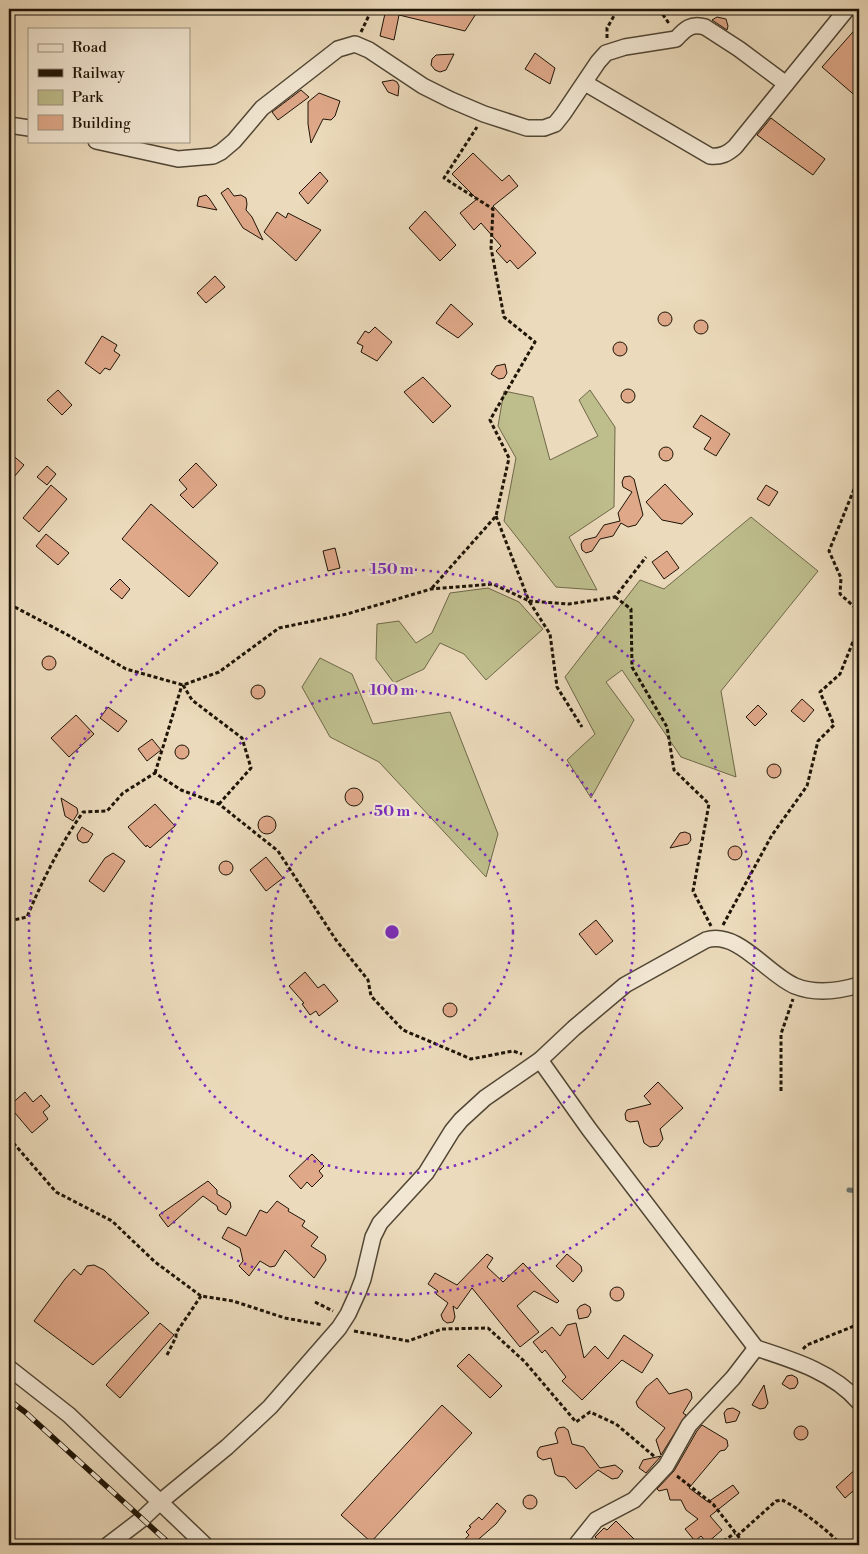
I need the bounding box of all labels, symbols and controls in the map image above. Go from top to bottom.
legend [28,28,190,142]
text: Road [72,38,107,57]
text: Railway [72,64,126,83]
text: Park [72,88,104,107]
text: Building [71,114,131,133]
text: 150 m [370,560,414,579]
text: 100 m [370,681,415,700]
text: 50 m [374,802,410,821]
centre of rings [383,923,401,941]

